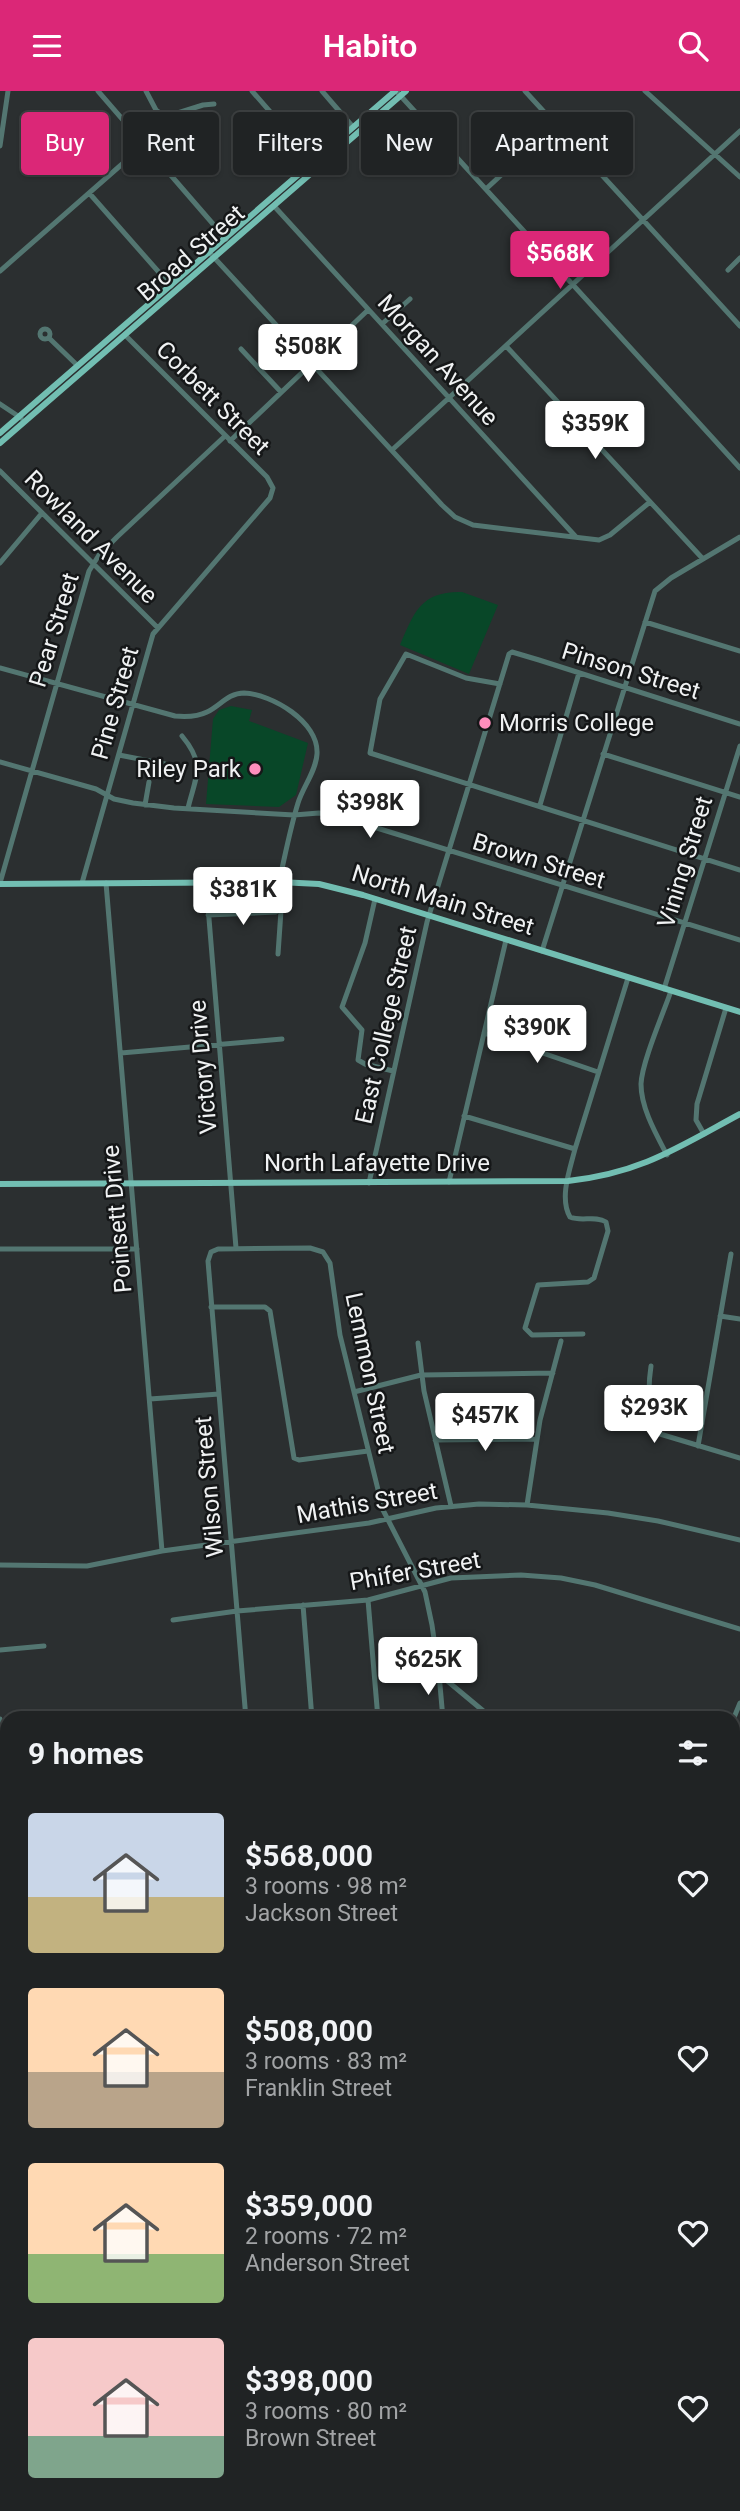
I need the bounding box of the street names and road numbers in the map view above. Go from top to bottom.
street label: Broad Street [132,199,250,307]
street label: Morgan Avenue [372,289,504,431]
street label: Corbett Street [151,336,276,461]
street label: Rowland Avenue [19,465,163,609]
street label: Pear Street [23,569,85,691]
street label: Pinson Street [559,637,704,705]
street label: Pine Street [86,643,145,763]
street label: Vining Street [652,793,718,931]
street label: Brown Street [469,828,609,894]
street label: North Main Street [349,859,538,941]
street label: East College Street [350,923,422,1127]
street label: Victory Drive [183,999,223,1135]
street label: Poinsett Drive [97,1144,137,1294]
street label: North Lafayette Drive [264,1149,490,1177]
street label: Lemmon Street [339,1290,401,1456]
street label: Wilson Street [189,1415,229,1559]
street label: Mathis Street [294,1477,440,1529]
street label: Phifer Street [347,1546,483,1596]

